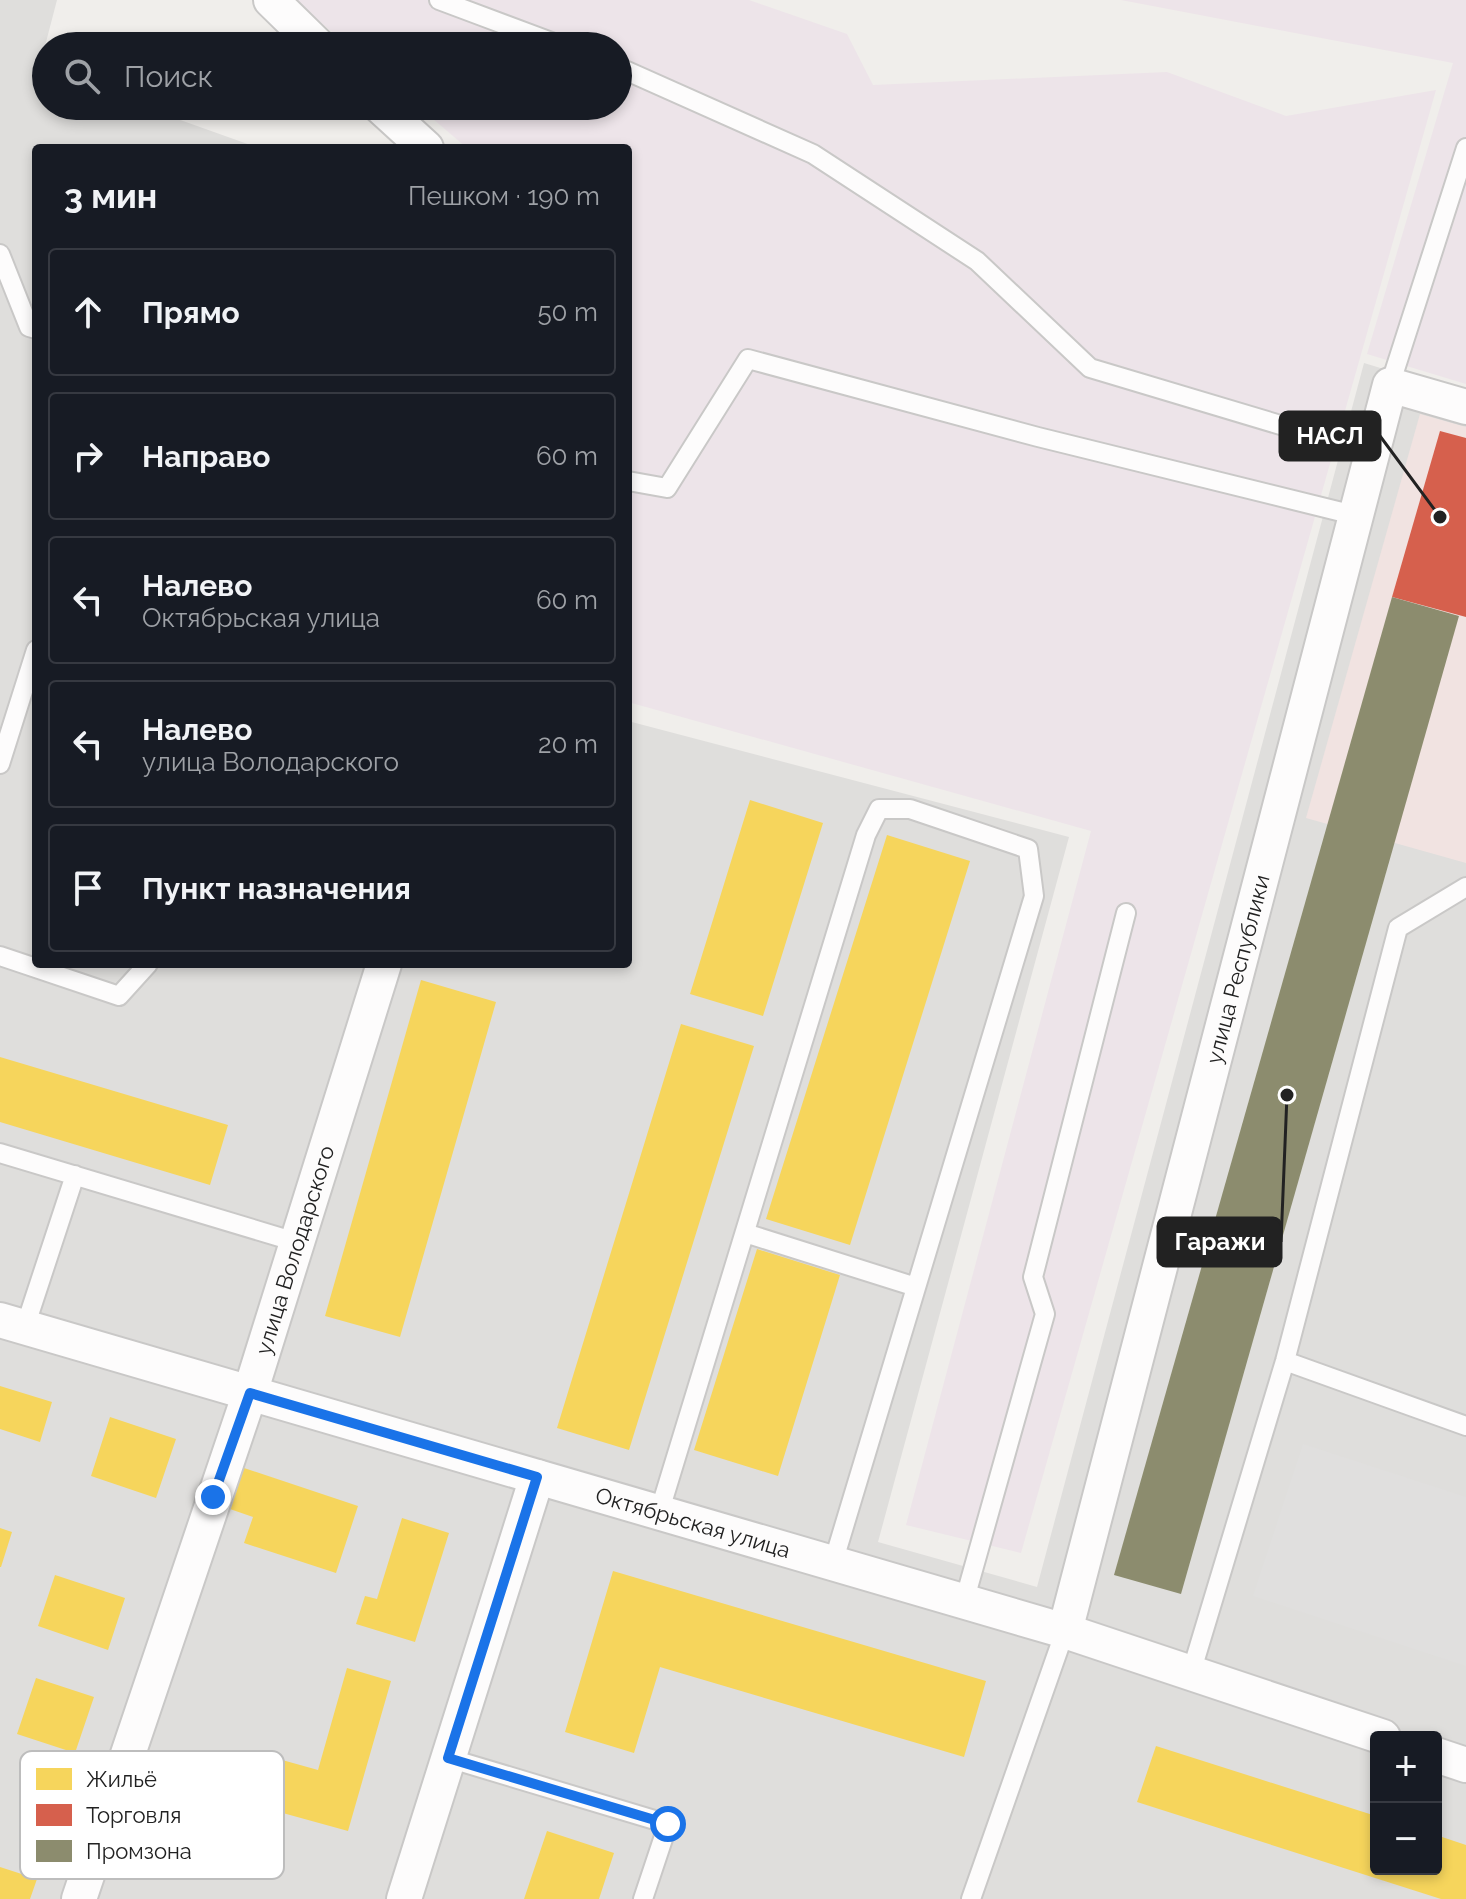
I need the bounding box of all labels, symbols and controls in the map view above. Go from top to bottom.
search box [32,32,632,120]
icon: search [60,54,104,98]
text: Поиск [124,59,213,94]
text: 3 мин [64,176,157,216]
text: Пешком · 190 m [408,181,600,211]
icon: ahead [66,290,110,334]
text: Прямо [142,295,240,330]
text: 50 m [537,297,598,327]
callout: НАСЛ [1280,412,1380,460]
text: НАСЛ [1296,421,1364,450]
icon: right [66,434,110,478]
text: Направо [142,439,271,474]
text: 60 m [536,441,598,471]
text: Налево [142,568,252,603]
icon: left [66,578,110,622]
text: 60 m [536,585,598,615]
text: Октябрьская улица [142,603,380,633]
text: Налево [142,712,252,747]
icon: left [66,722,110,766]
text: 20 m [538,729,598,759]
text: улица Володарского [142,747,399,777]
icon: arrive [66,866,110,910]
text: Пункт назначения [142,871,411,906]
street label: улица Республики [1201,872,1275,1067]
street label: улица Володарского [250,1142,340,1358]
callout: Гаражи [1158,1218,1281,1266]
text: Гаражи [1175,1227,1265,1256]
route end [195,1479,231,1515]
street label: Октябрьская улица [593,1482,793,1563]
map controls [1370,1731,1442,1875]
button: + [1370,1731,1442,1803]
legend [20,1751,284,1879]
text: Жильё [86,1766,157,1792]
text: Торговля [86,1802,181,1828]
button: − [1370,1803,1442,1875]
route start [650,1806,686,1842]
text: Промзона [86,1838,192,1864]

